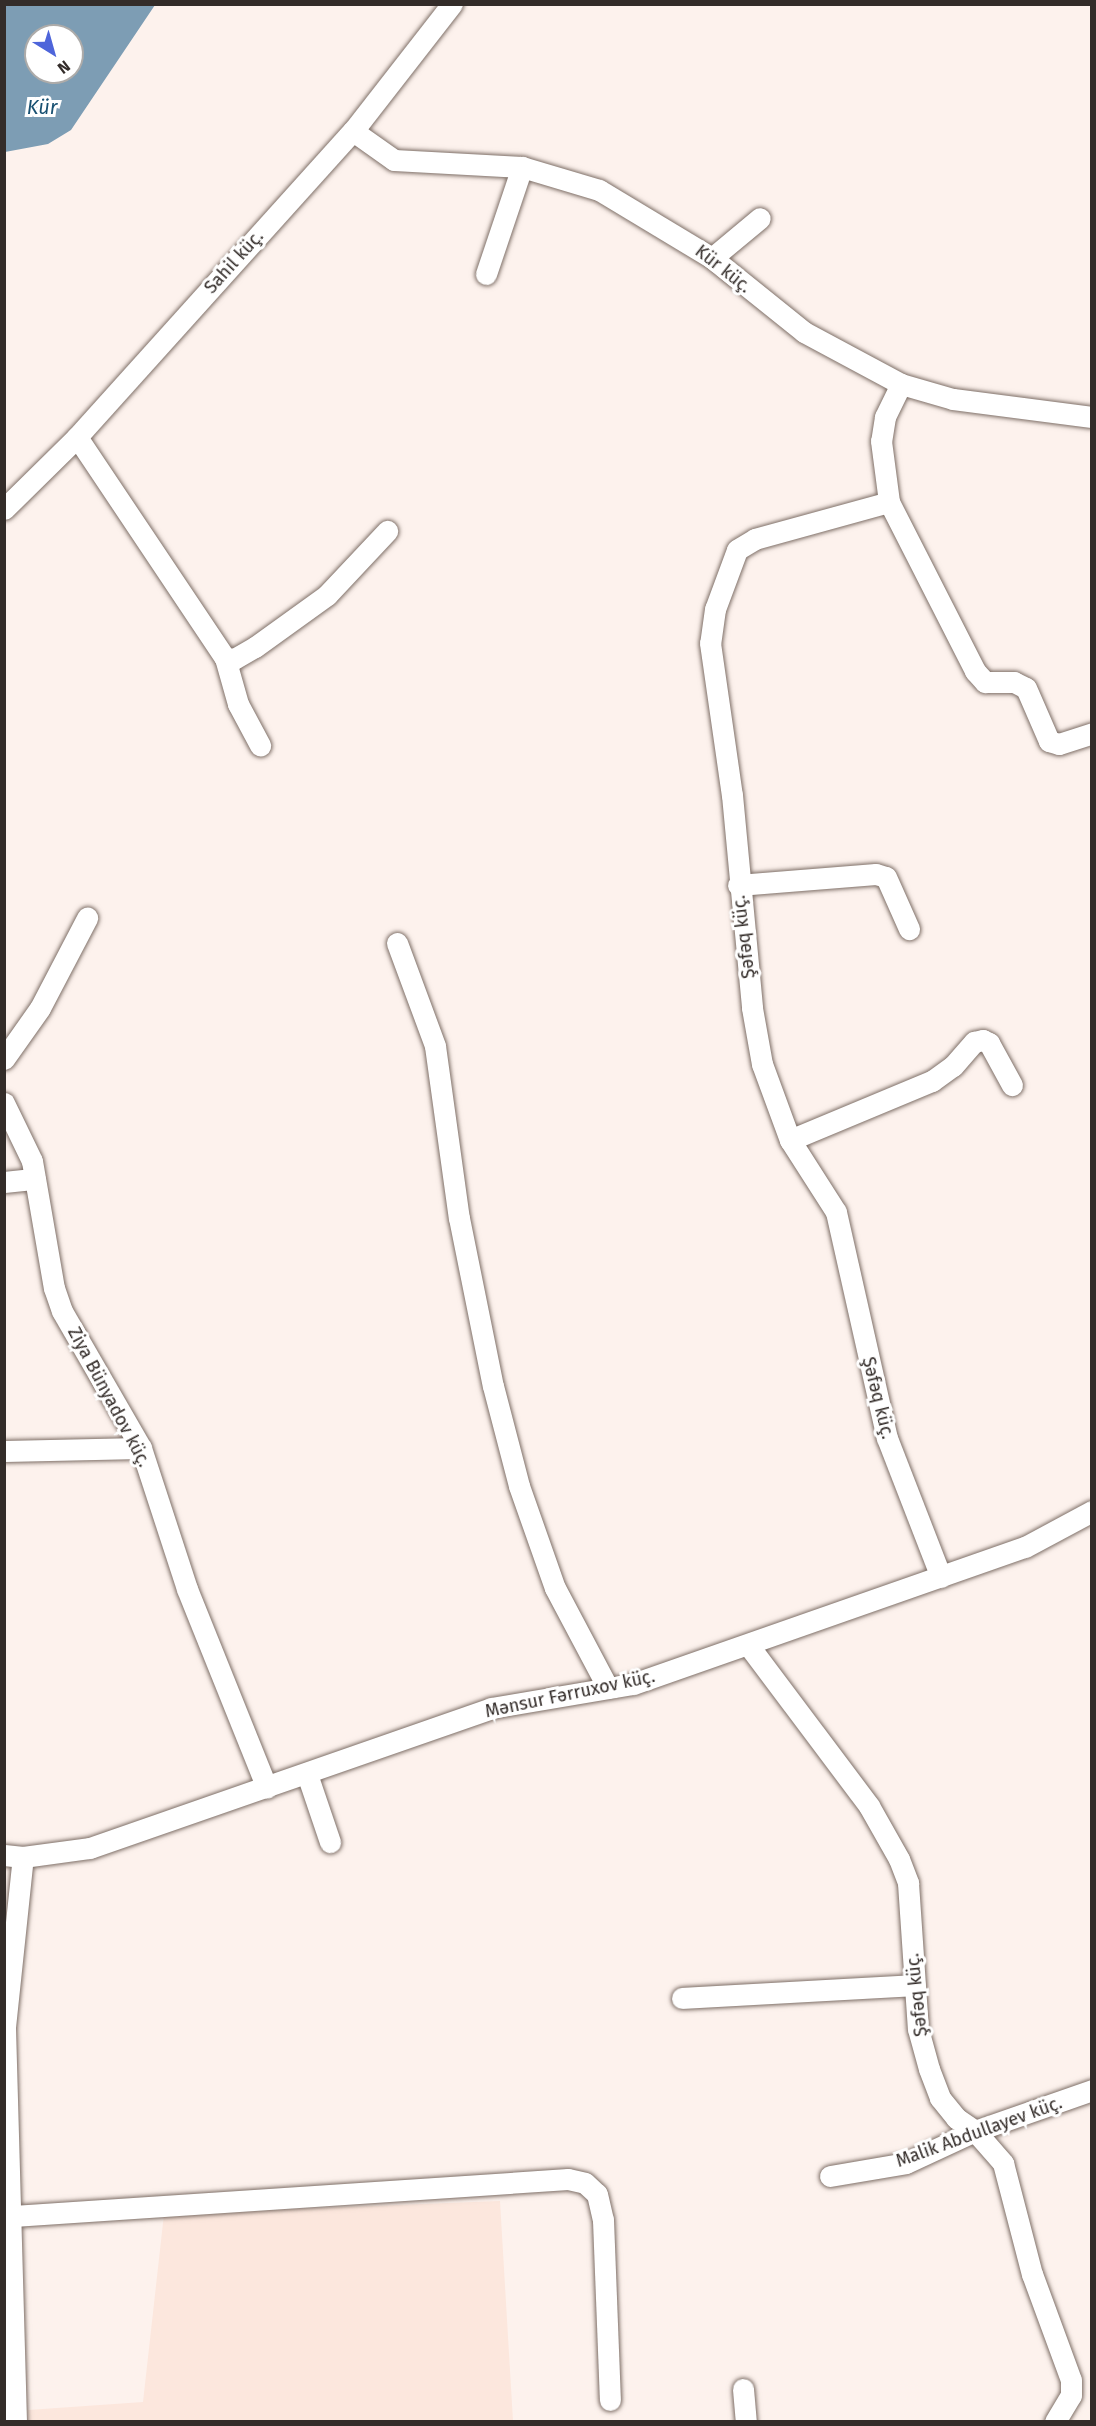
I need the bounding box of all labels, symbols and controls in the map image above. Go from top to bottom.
north arrow [24,24,84,84]
text: N [54,56,74,78]
water label: Kür [27,95,57,119]
street label: Sahil küç. [200,226,268,298]
street label: Kür küç. [691,240,755,298]
street label: Şəfəq küç. [728,894,760,980]
street label: Ziya Bünyadov küç. [63,1323,155,1471]
street label: Şəfəq küç. [857,1355,899,1441]
street label: Mənsur Fərruxov küç. [483,1665,657,1723]
street label: Şəfəq küç. [902,1952,932,2038]
street label: Malik Abdullayev küç. [893,2092,1065,2172]

